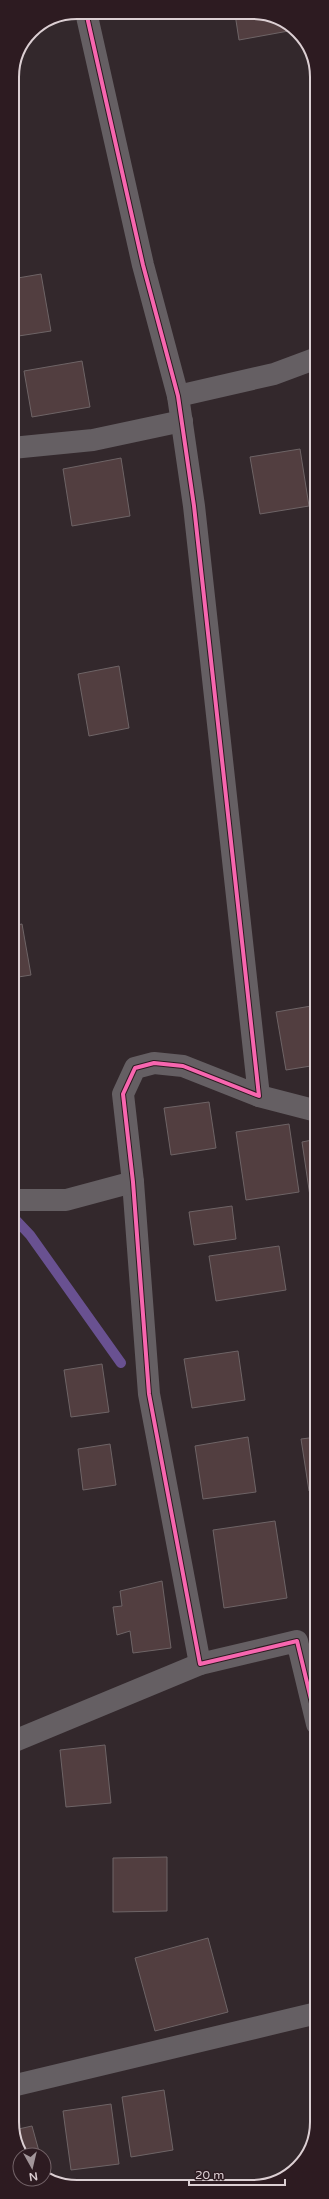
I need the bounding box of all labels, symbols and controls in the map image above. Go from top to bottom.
north arrow [12,2147,52,2187]
scale bar [189,2161,285,2187]
text: 20 m [195,2168,224,2182]
text: N [28,2169,39,2183]

